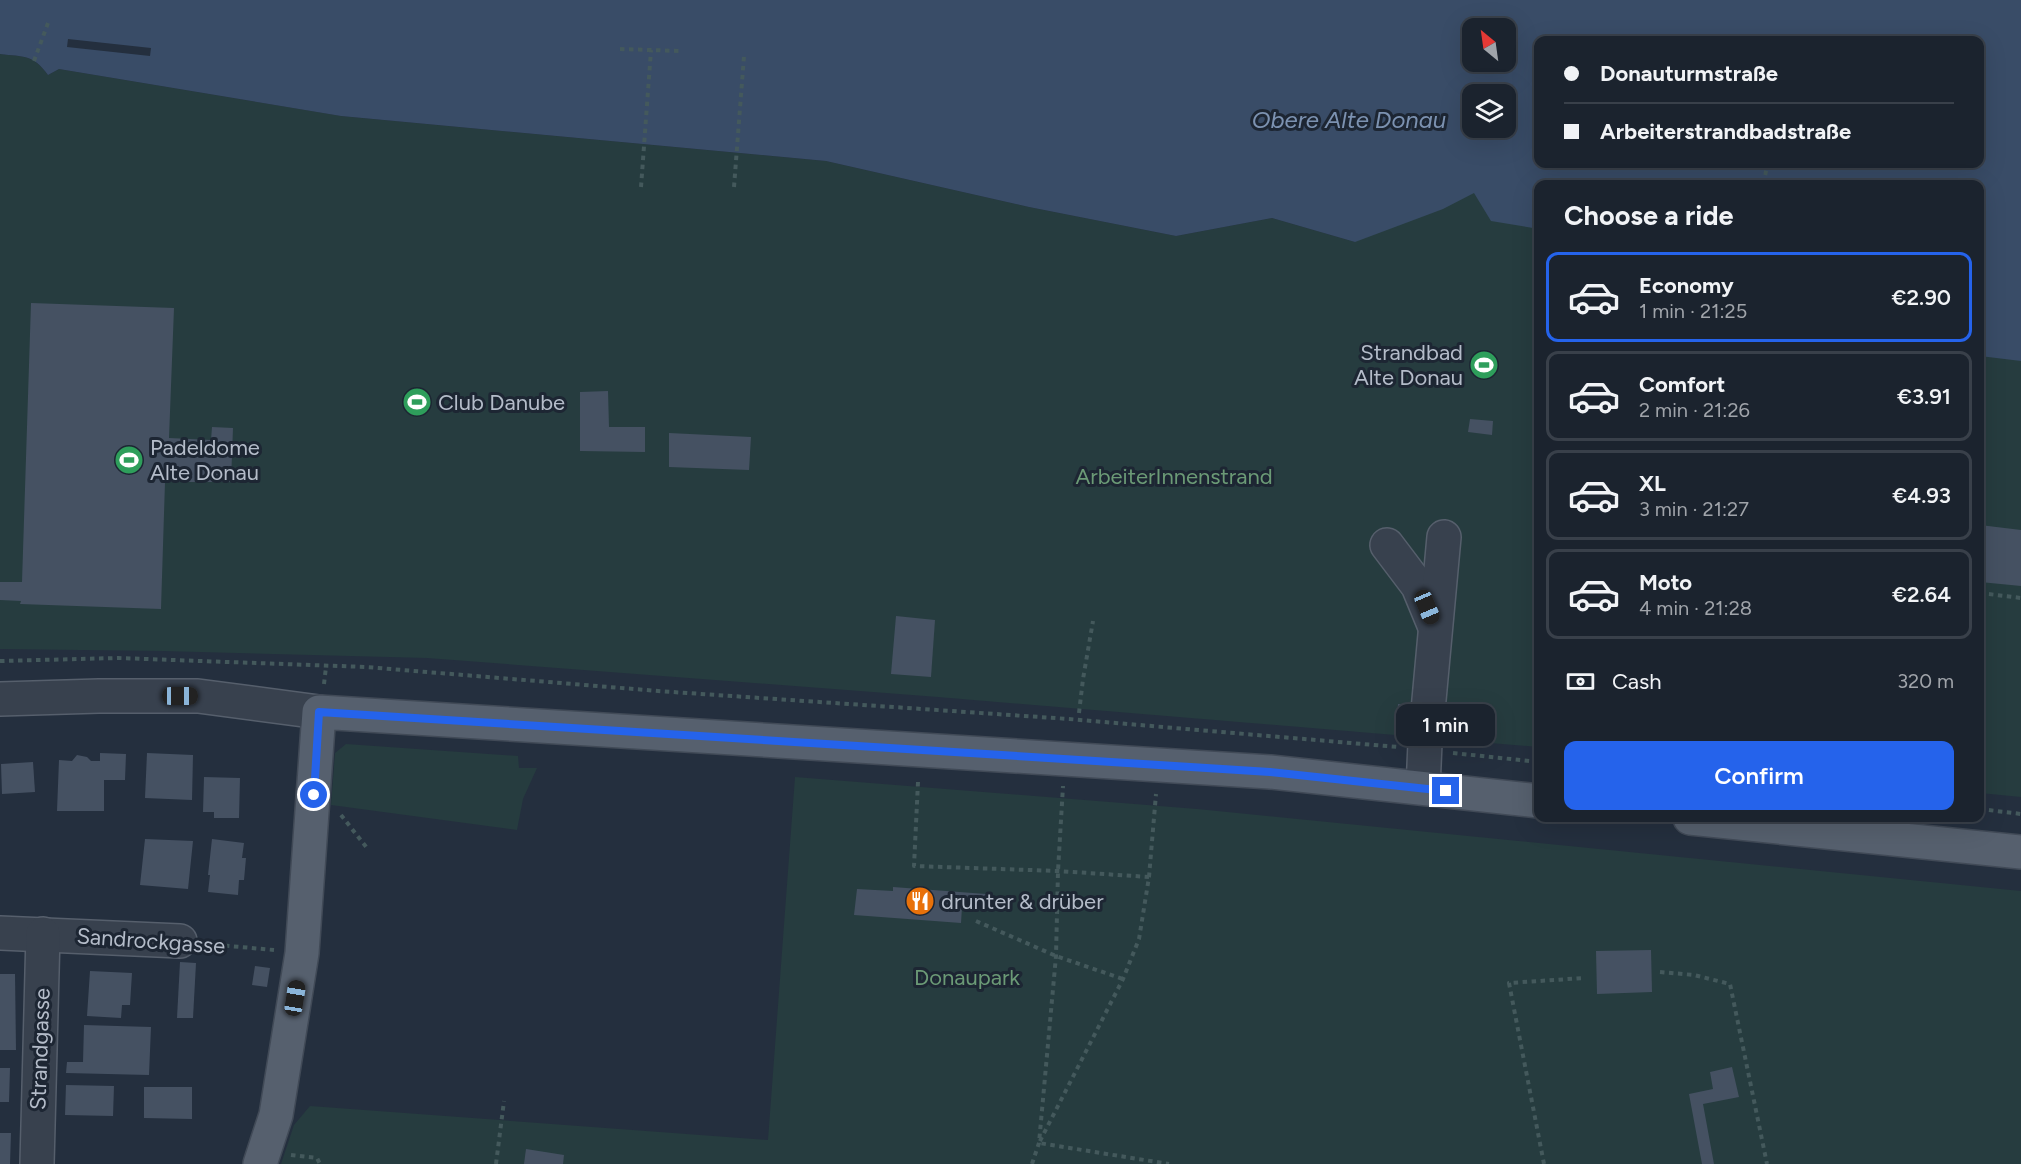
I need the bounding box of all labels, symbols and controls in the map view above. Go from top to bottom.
north arrow [1462,18,1516,72]
map controls [1462,18,1516,138]
text: Donauturmstraße [1600,60,1778,87]
button: layers [1462,84,1516,138]
water label: Obere Alte Donau [1252,105,1446,134]
text: Arbeiterstrandbadstraße [1600,118,1851,145]
text: Choose a ride [1564,199,1733,232]
icon: car [1567,270,1621,324]
text: Economy [1639,272,1734,299]
text: €2.90 [1892,284,1951,311]
text: 1 min · 21:25 [1639,299,1747,323]
place label: Strandbad Alte Donau [1354,339,1463,391]
sports icon: Strandbad Alte Donau [1468,349,1500,381]
icon: car [1567,369,1621,423]
text: Comfort [1639,371,1725,398]
text: €3.91 [1897,383,1951,410]
sports icon: Club Danube [401,386,433,418]
place label: Club Danube [438,389,565,416]
text: 2 min · 21:26 [1639,398,1750,422]
place label: Padeldome Alte Donau [150,434,260,486]
sports icon: Padeldome Alte Donau [113,444,145,476]
park label: ArbeiterInnenstrand [1075,463,1273,490]
icon: car [1567,468,1621,522]
text: XL [1639,470,1666,497]
text: €4.93 [1892,482,1951,509]
text: 3 min · 21:27 [1639,497,1749,521]
icon: car [1567,567,1621,621]
text: Moto [1639,569,1692,596]
text: €2.64 [1892,581,1951,608]
car [1412,587,1442,627]
text: 4 min · 21:28 [1639,596,1752,620]
icon: cash [1564,665,1597,698]
text: Cash [1612,668,1662,695]
text: 320 m [1897,669,1954,693]
car [162,687,198,705]
callout: 1 min [1396,704,1496,746]
text: 1 min [1422,713,1469,737]
button: Confirm [1564,741,1954,810]
route end [1432,777,1459,804]
route start [300,781,327,808]
restaurant icon: drunter & drüber [904,885,936,917]
place label: drunter & drüber [941,888,1104,915]
street label: Sandrockgasse [76,922,226,960]
park label: Donaupark [914,964,1020,991]
car [283,979,307,1017]
street label: Strandgasse [24,987,56,1111]

